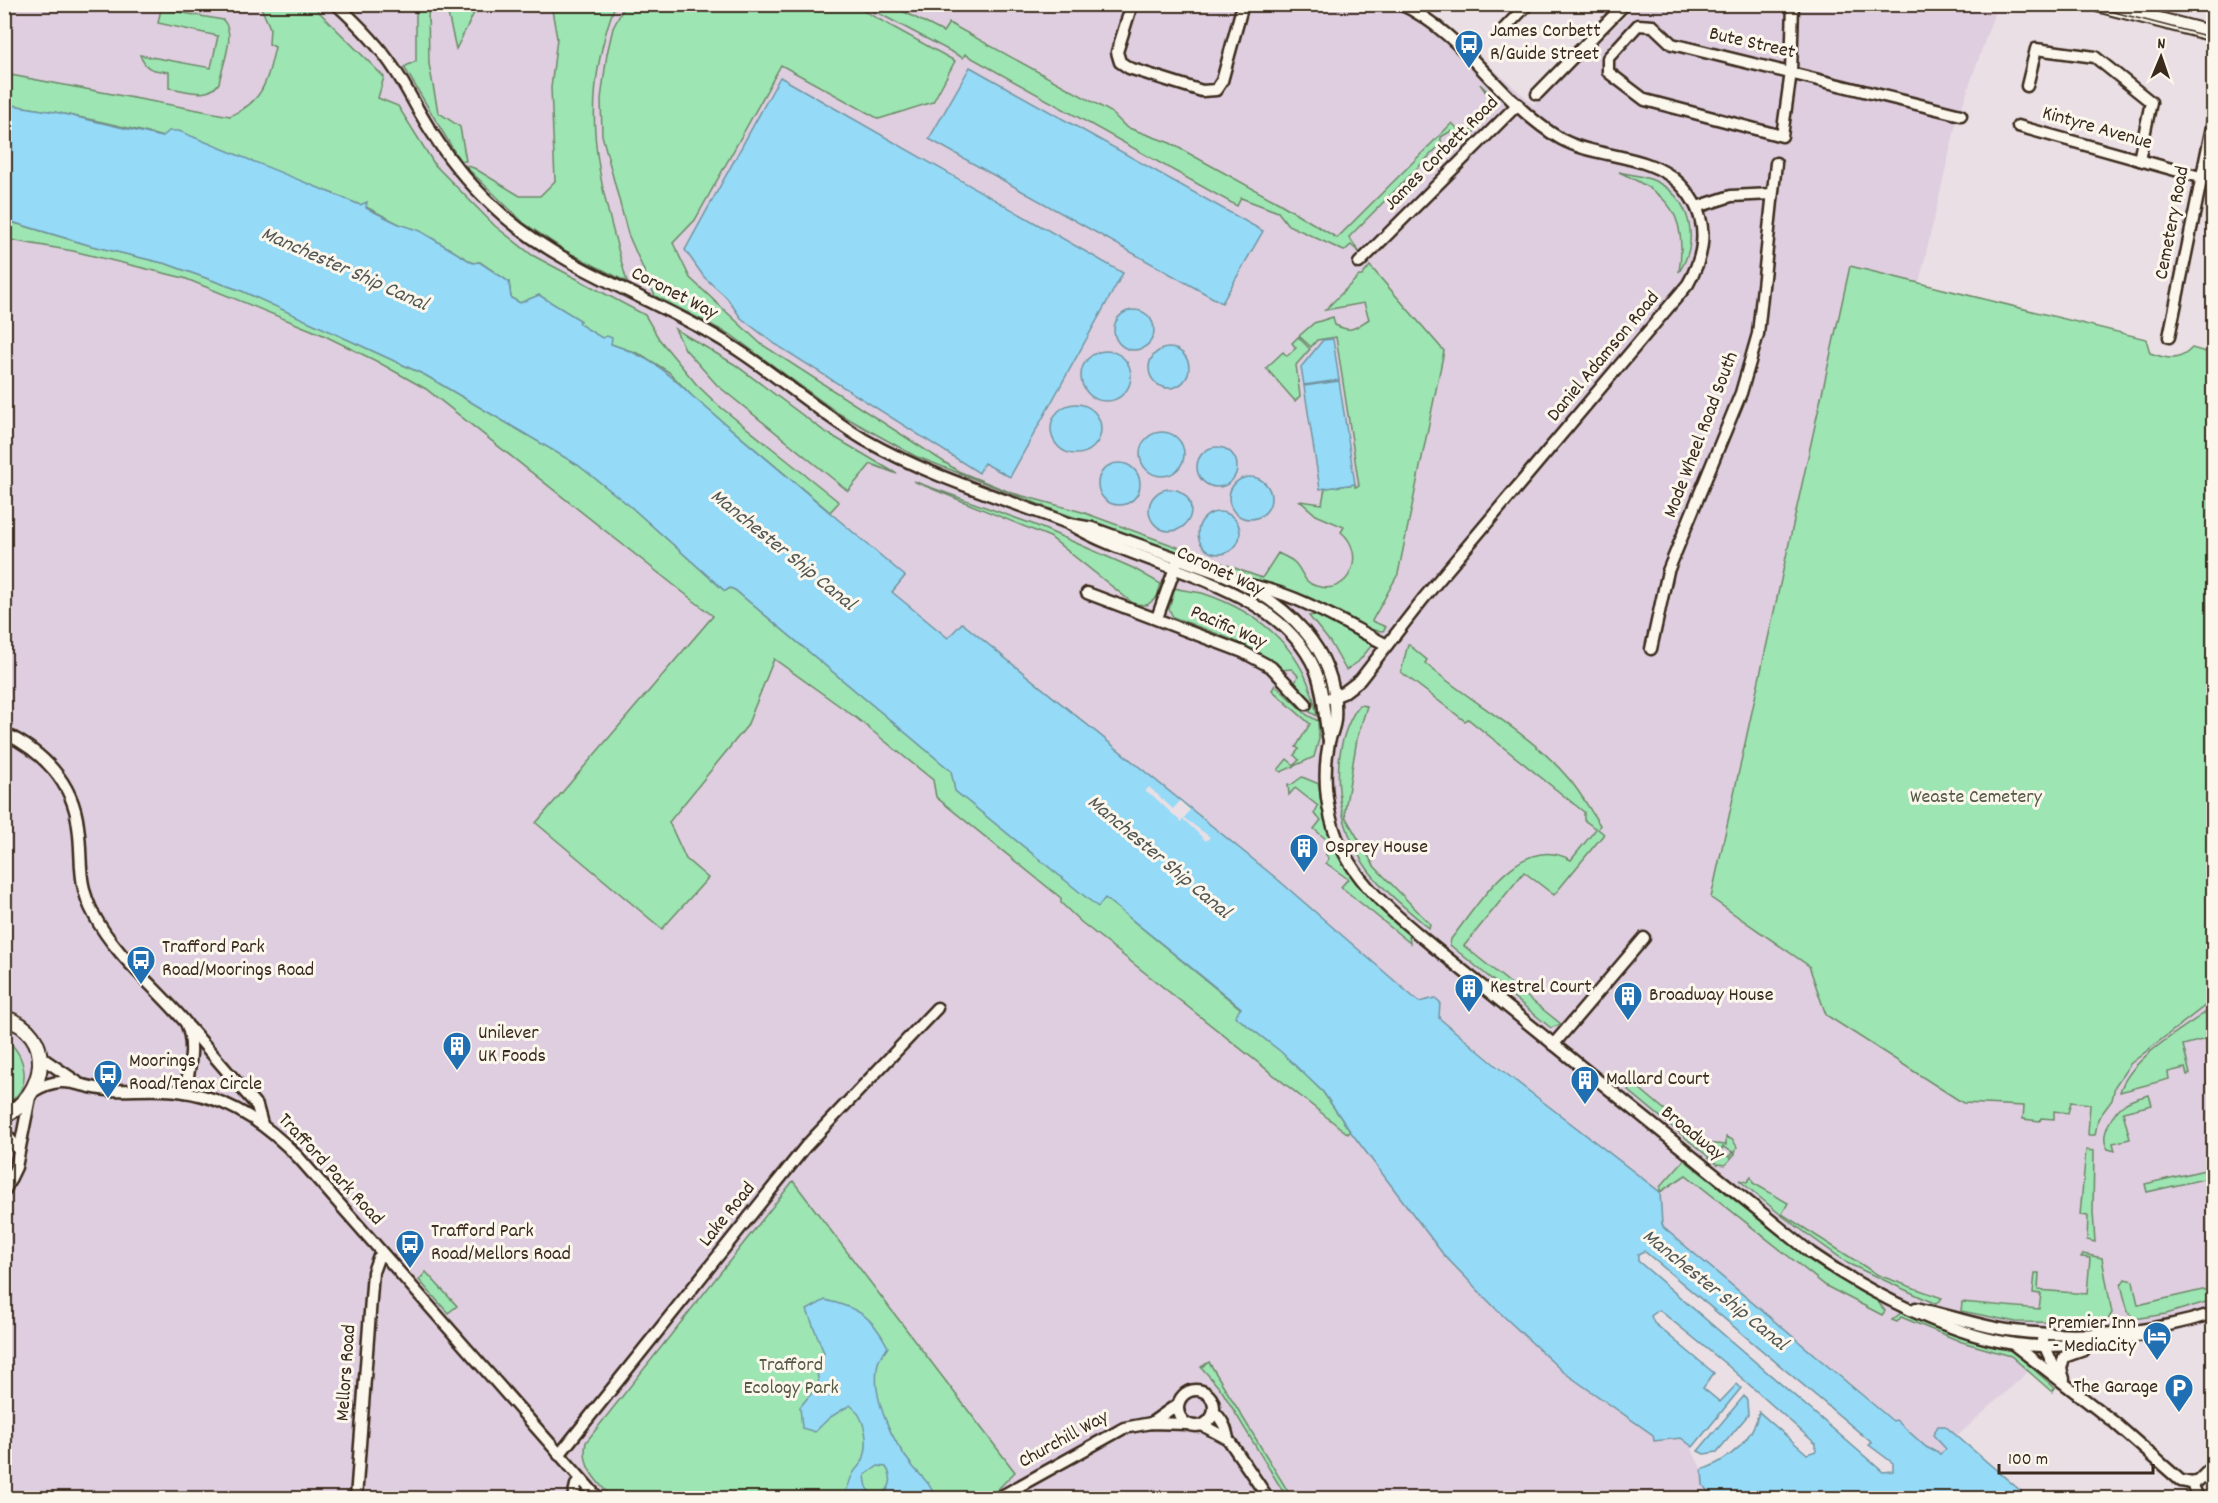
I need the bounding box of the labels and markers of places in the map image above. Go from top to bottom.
place label: James Corbett R/Guide Street [1490,18,1601,69]
bus stop icon: James Corbett R/Guide Street [1453,28,1485,70]
building icon: Osprey House [1288,832,1320,874]
place label: Osprey House [1325,834,1428,862]
place label: Trafford Park Road/Moorings Road [162,934,314,985]
bus stop icon: Trafford Park Road/Moorings Road [125,944,157,986]
building icon: Kestrel Court [1453,972,1485,1014]
place label: Kestrel Court [1490,974,1592,1002]
building icon: Broadway House [1612,980,1644,1022]
place label: Broadway House [1649,982,1774,1010]
place label: Unilever UK Foods [478,1020,546,1071]
building icon: Unilever UK Foods [441,1030,473,1072]
place label: Moorings Road/Tenax Circle [129,1048,262,1099]
bus stop icon: Moorings Road/Tenax Circle [92,1058,124,1100]
building icon: Mallard Court [1569,1064,1601,1106]
place label: Mallard Court [1606,1066,1710,1094]
place label: Trafford Park Road/Mellors Road [431,1218,571,1269]
bus stop icon: Trafford Park Road/Mellors Road [394,1228,426,1270]
place label: Premier Inn - MediaCity [2048,1310,2137,1361]
hotel icon: Premier Inn - MediaCity [2141,1320,2173,1362]
parking icon: The Garage [2163,1372,2195,1414]
place label: The Garage [2074,1374,2158,1402]

